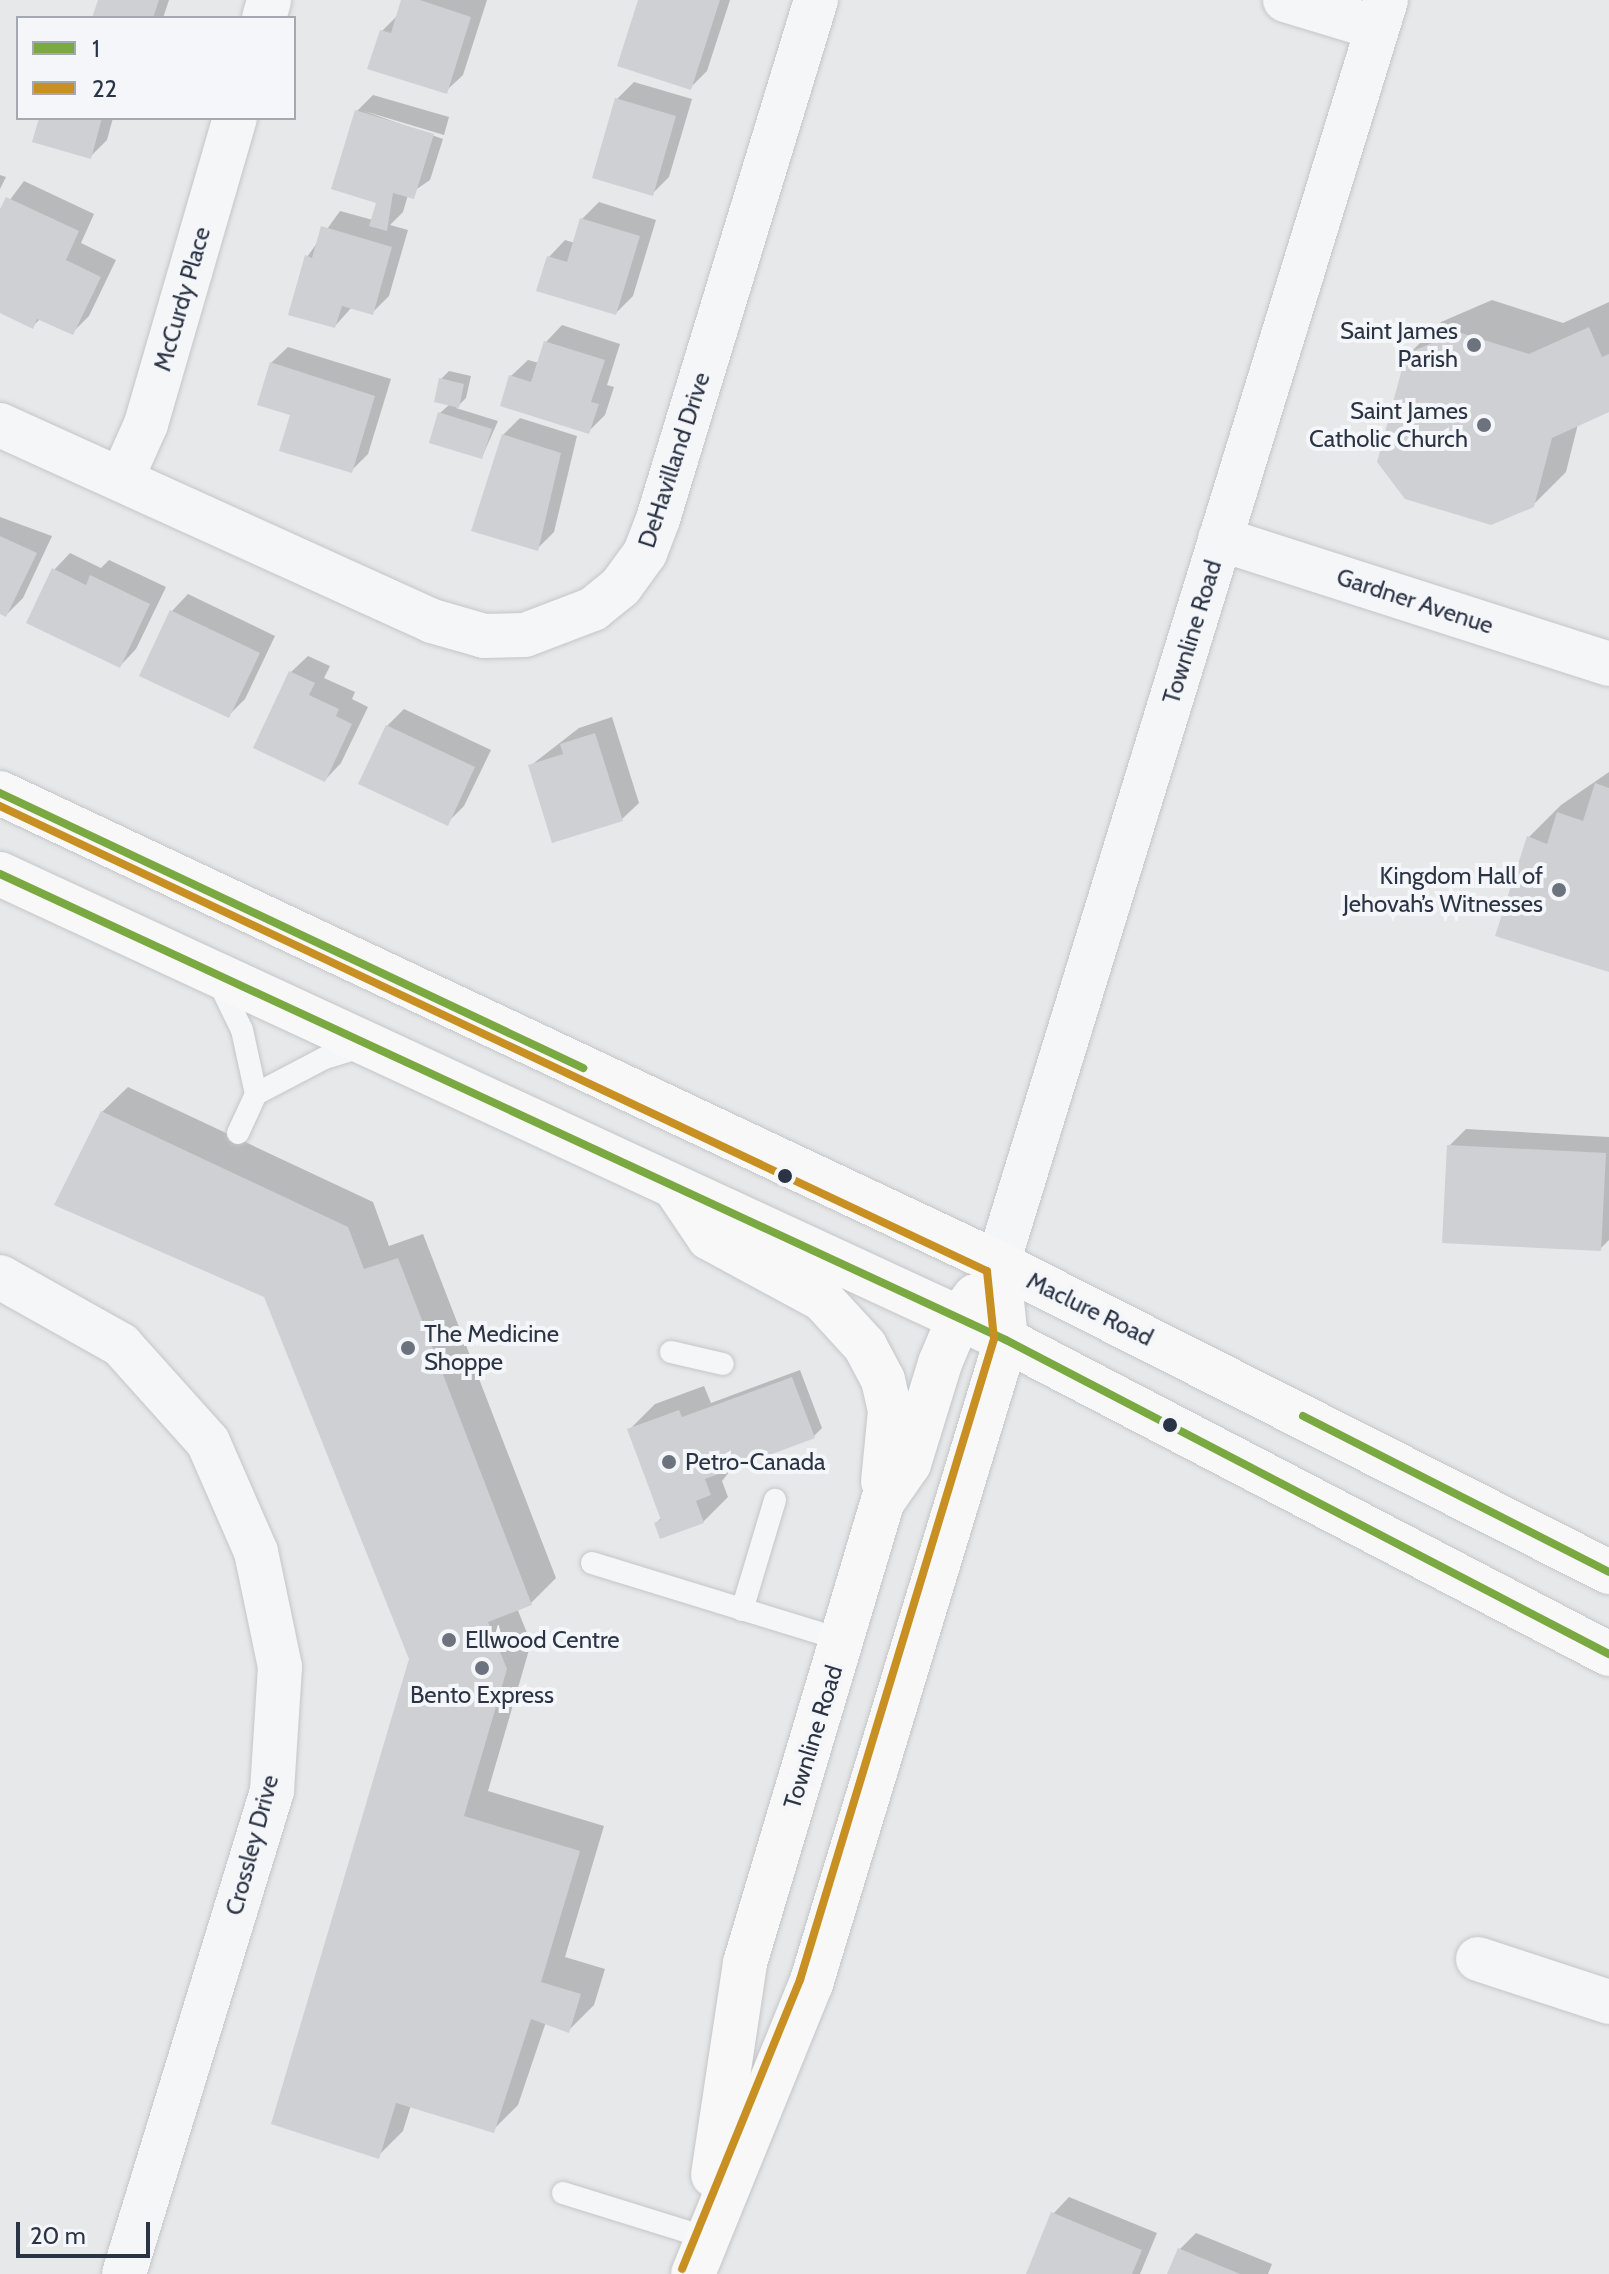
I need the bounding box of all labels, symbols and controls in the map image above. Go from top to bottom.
legend [16,16,296,120]
text: 1 [92,34,100,63]
text: 22 [92,74,117,103]
street label: McCurdy Place [148,224,216,374]
place label: Saint James Parish [1340,317,1458,373]
marker: Saint James Parish [1465,336,1483,354]
street label: DeHavilland Drive [632,369,716,551]
place label: Saint James Catholic Church [1309,397,1468,453]
marker: Saint James Catholic Church [1475,416,1493,434]
street label: Townline Road [1156,557,1228,707]
street label: Gardner Avenue [1333,562,1497,640]
place label: Kingdom Hall of Jehovah’s Witnesses [1343,862,1543,918]
marker: Kingdom Hall of Jehovah’s Witnesses [1550,881,1568,899]
unlabelled marker [777,1168,793,1184]
street label: Maclure Road [1022,1266,1158,1352]
place label: The Medicine Shoppe [424,1320,559,1376]
marker: The Medicine Shoppe [399,1339,417,1357]
unlabelled marker [1162,1417,1178,1433]
place label: Petro-Canada [685,1448,826,1476]
marker: Petro-Canada [660,1453,678,1471]
place label: Ellwood Centre [465,1626,620,1654]
marker: Ellwood Centre [440,1631,458,1649]
marker: Bento Express [473,1659,491,1677]
street label: Townline Road [777,1662,849,1812]
place label: Bento Express [410,1681,554,1709]
street label: Crossley Drive [219,1772,285,1918]
scale bar [20,2206,154,2256]
text: 20 m [30,2221,86,2250]

